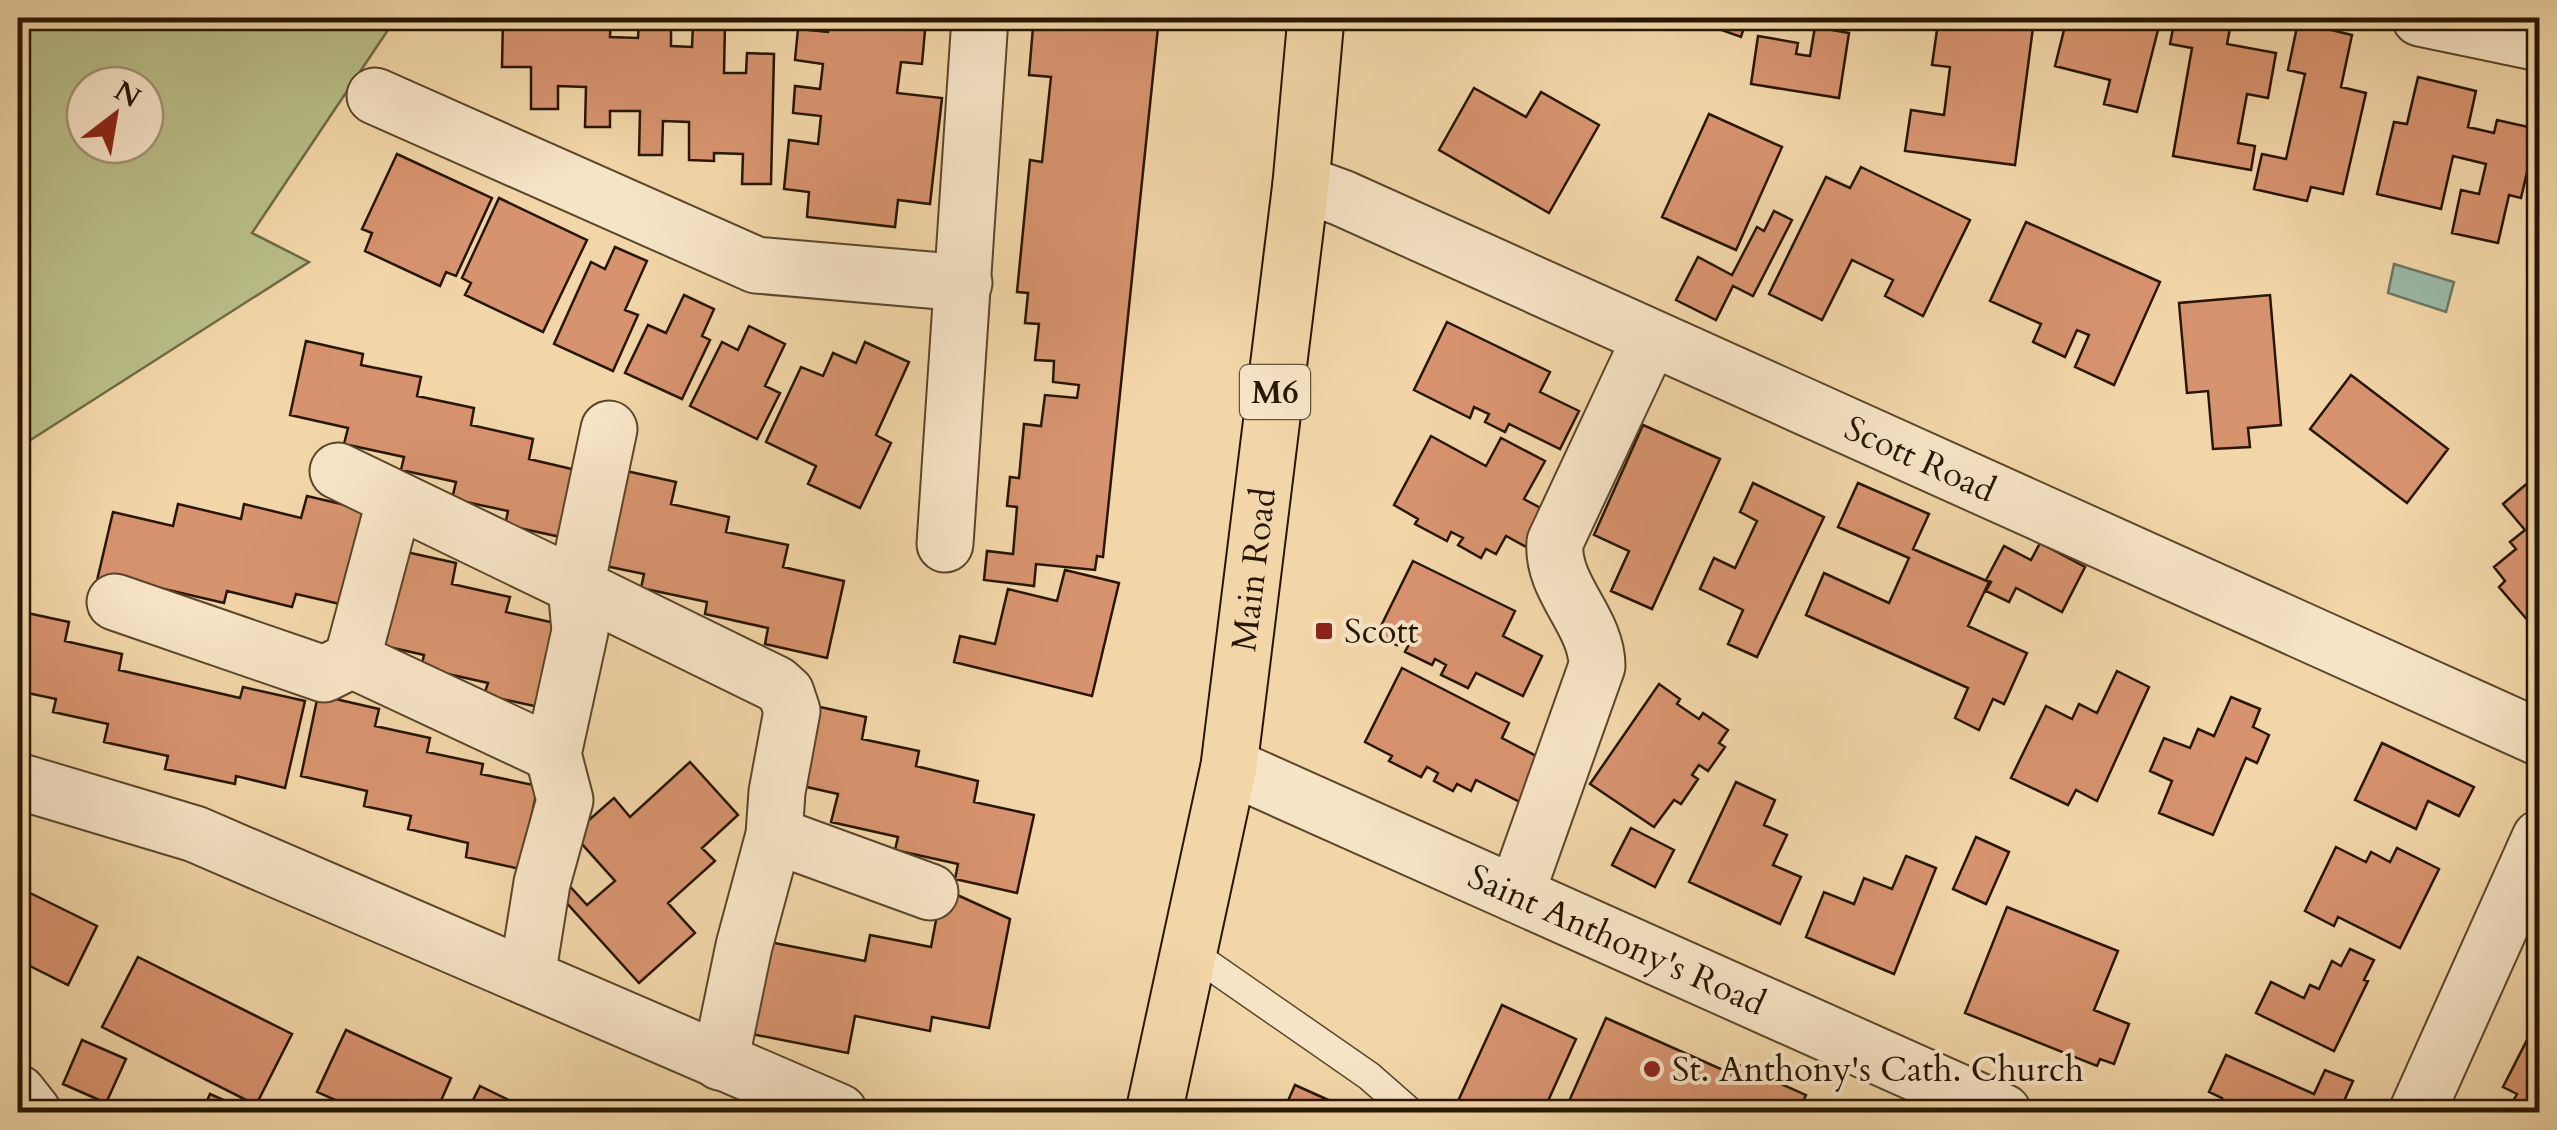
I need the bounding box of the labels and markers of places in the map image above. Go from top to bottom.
place label: Scott [1344,608,1419,656]
marker: Scott [1313,620,1335,642]
place label: St. Anthony's Cath. Church [1672,1046,2084,1094]
marker: St. Anthony's Cath. Church [1641,1058,1663,1080]

